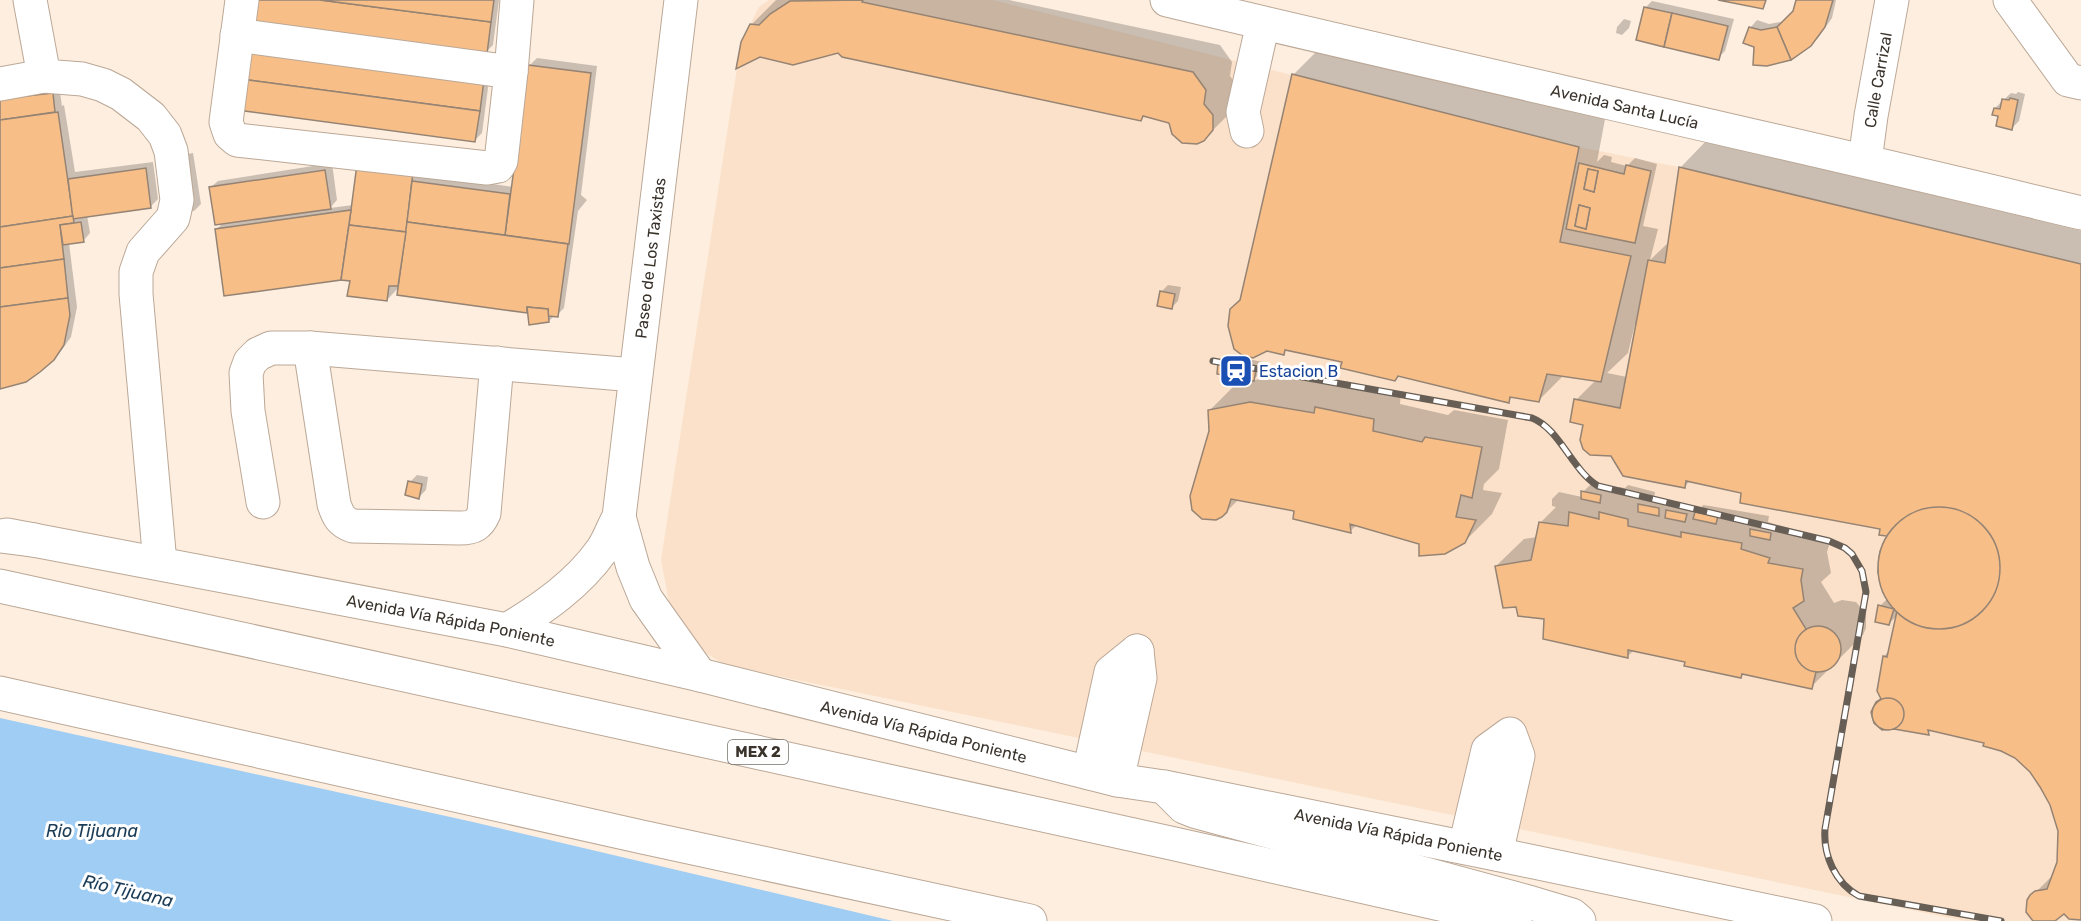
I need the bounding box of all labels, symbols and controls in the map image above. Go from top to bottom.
street label: Calle Carrizal [1861,31,1896,129]
street label: Avenida Santa Lucía [1549,81,1700,133]
street label: Paseo de Los Taxistas [631,177,670,340]
station icon: Estacion B [1218,353,1254,389]
place label: Estacion B [1259,362,1338,381]
street label: Avenida Vía Rápida Poniente [345,591,557,651]
street label: Avenida Vía Rápida Poniente [819,697,1029,767]
road number: MEX 2 [728,740,788,764]
street label: Avenida Vía Rápida Poniente [1293,805,1504,865]
water label: Rio Tijuana [46,820,139,842]
water label: Río Tijuana [81,870,176,912]

